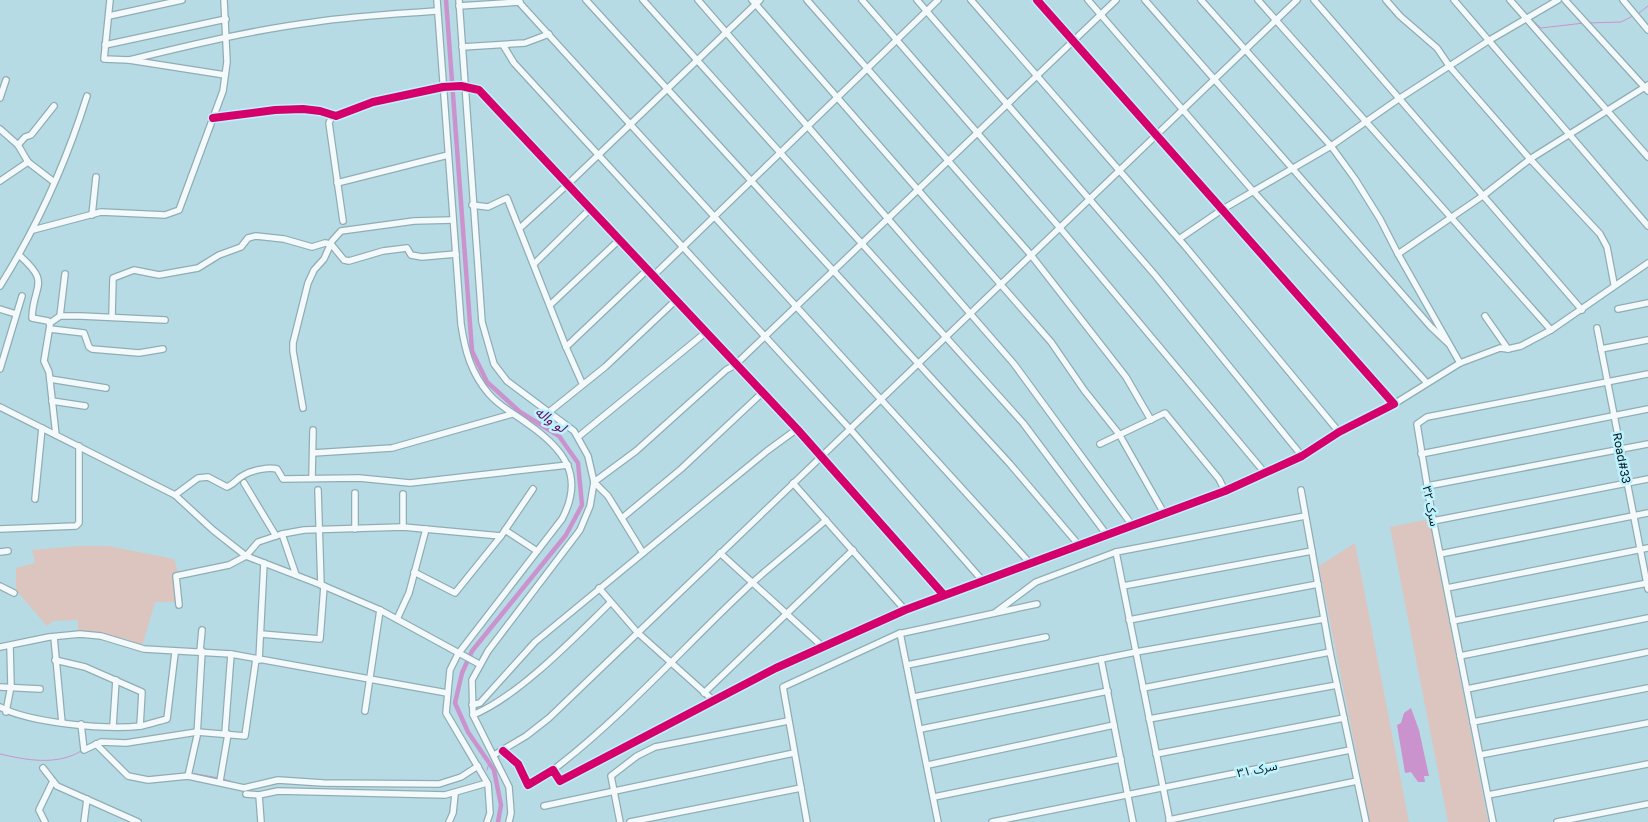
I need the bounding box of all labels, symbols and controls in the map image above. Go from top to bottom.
water label: لو واله [532,402,571,437]
street label: Road#33 [1610,431,1634,485]
street label: سرک ۳۲ [1420,484,1442,528]
street label: سرک ۳۱ [1235,758,1279,780]

